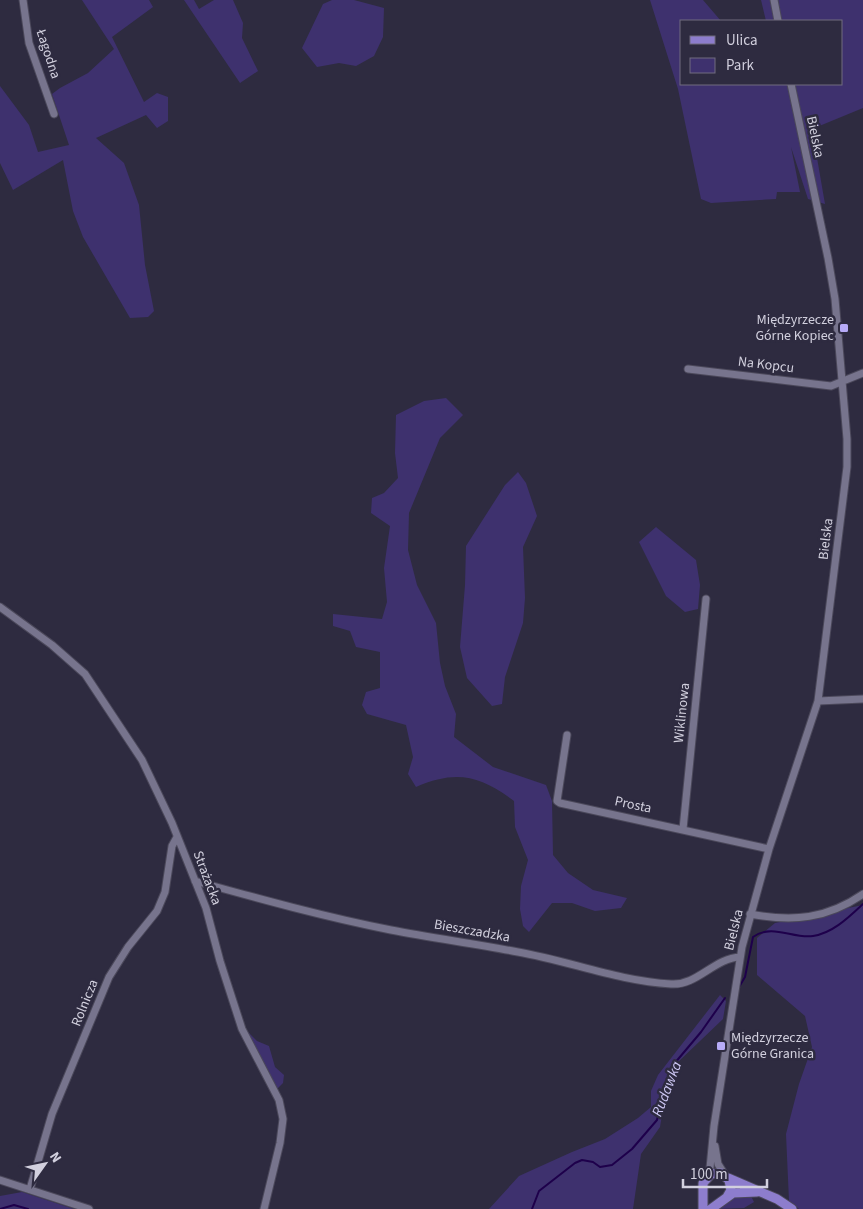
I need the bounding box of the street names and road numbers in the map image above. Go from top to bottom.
street label: Łagodna [30,26,65,81]
street label: Bielska [801,114,829,160]
street label: Na Kopcu [737,352,795,378]
street label: Bielska [814,517,838,561]
street label: Wiklinowa [669,682,695,744]
street label: Prosta [613,791,653,819]
street label: Strażacka [188,848,226,908]
street label: Bielska [719,907,749,953]
street label: Bieszczadzka [432,914,512,948]
street label: Rolnicza [67,976,103,1030]

